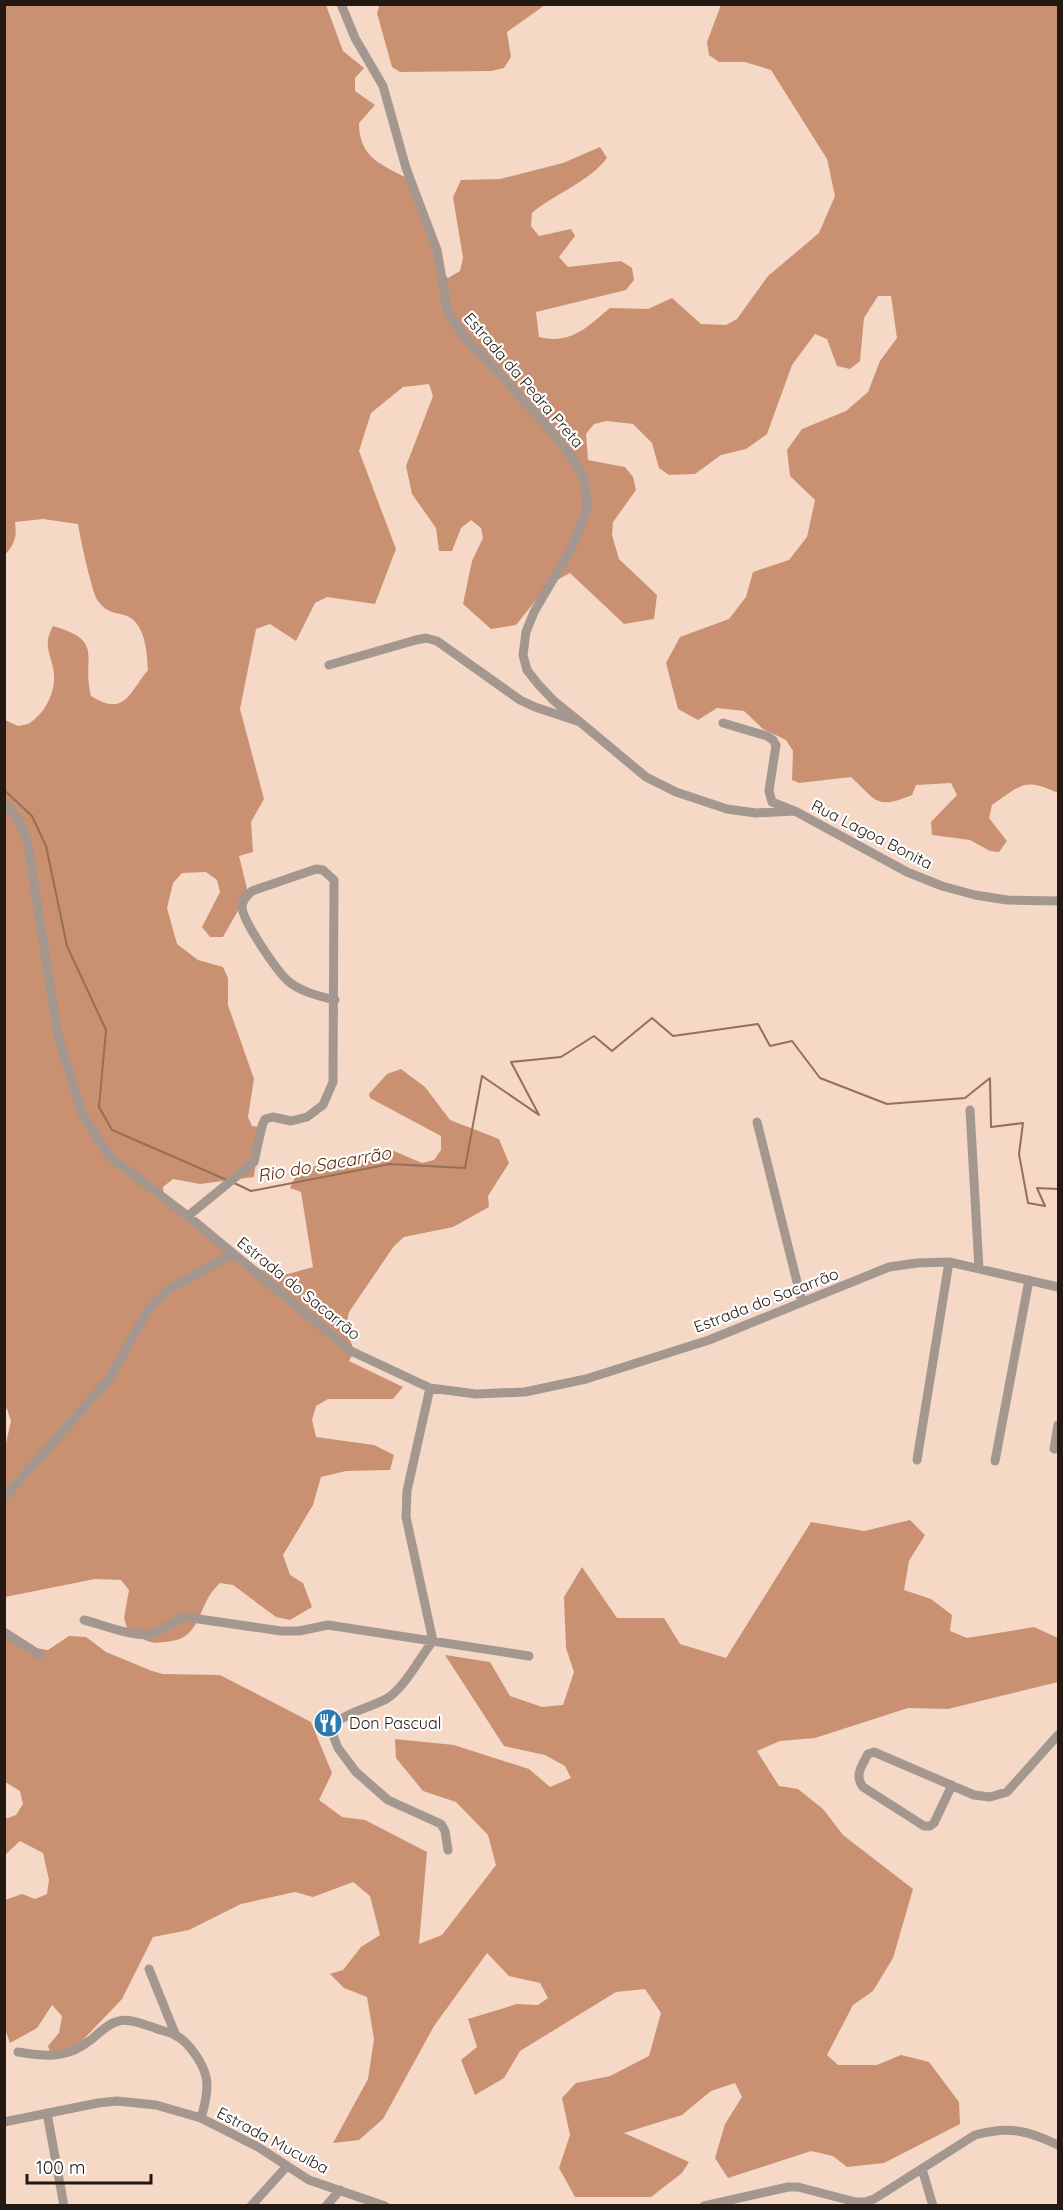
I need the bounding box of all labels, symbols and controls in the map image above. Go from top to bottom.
street label: Estrada da Pedra Preta [460,308,588,452]
street label: Rua Lagoa Bonita [808,795,936,873]
water label: Rio do Sacarrão [255,1141,394,1187]
street label: Estrada do Sacarrão [233,1232,365,1344]
street label: Estrada do Sacarrão [691,1263,841,1337]
restaurant icon: Don Pascual [312,1707,344,1739]
place label: Don Pascual [349,1713,441,1733]
street label: Estrada Mucuíba [214,2102,332,2178]
scale bar [27,2147,152,2185]
text: 100 m [36,2156,85,2179]

